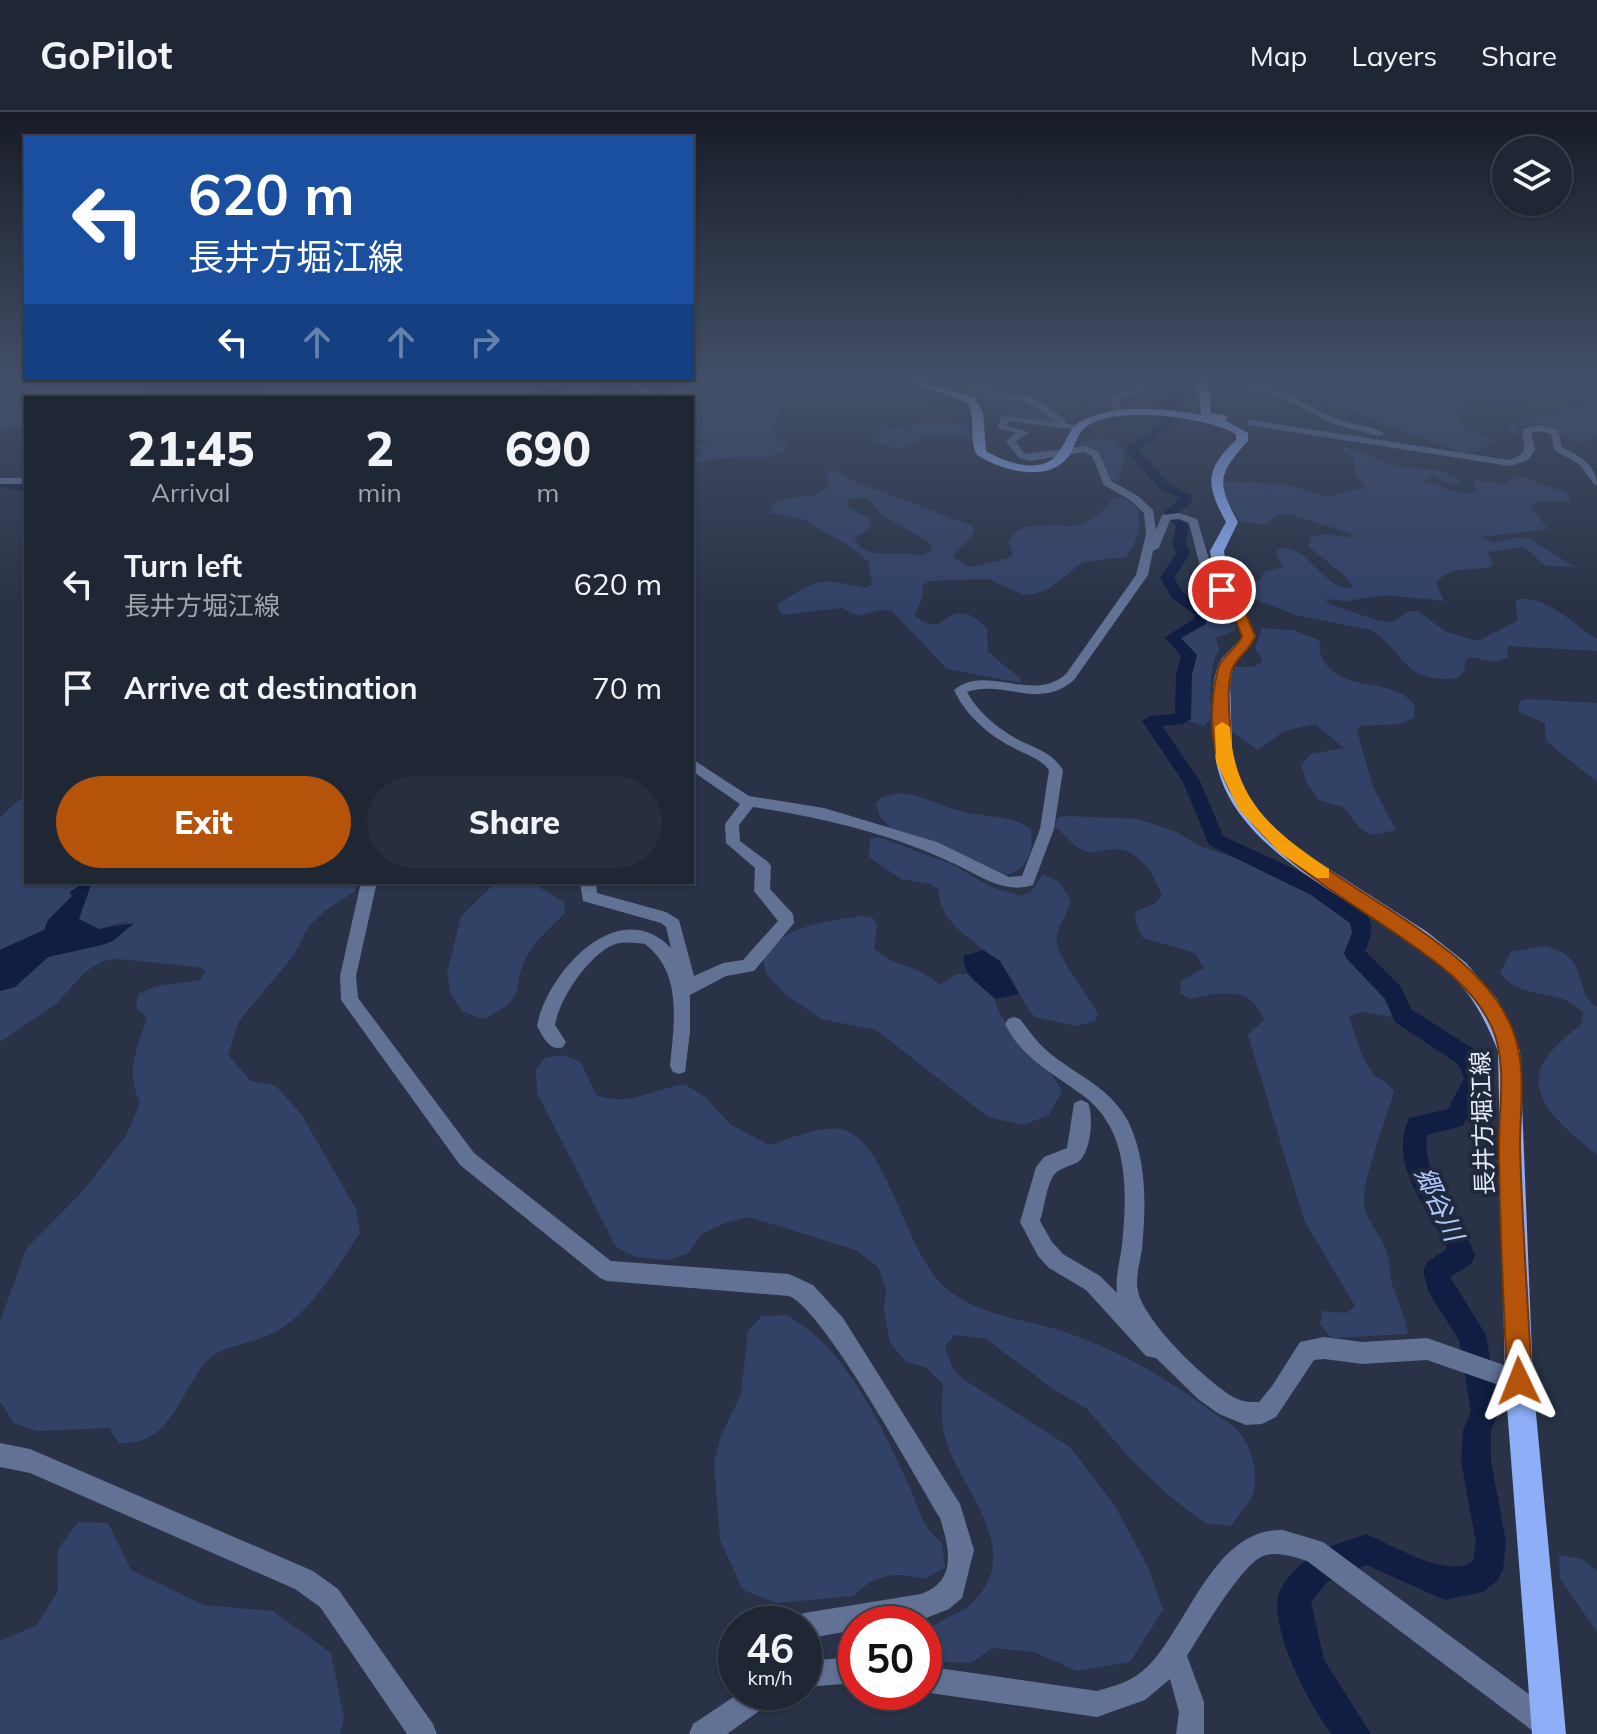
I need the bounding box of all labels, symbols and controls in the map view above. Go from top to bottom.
text: GoPilot [40,31,172,79]
text: Map [1250,38,1307,73]
text: Layers [1351,38,1437,73]
text: Share [1481,38,1557,73]
map controls [1492,136,1572,216]
button: layers [1492,136,1572,216]
text: 620 m [188,159,355,229]
icon: left [56,168,160,272]
text: 長井方堀江線 [188,234,404,279]
icon: left [211,320,255,364]
icon: ahead [295,320,339,364]
icon: ahead [379,320,423,364]
icon: right [463,320,507,364]
text: 21:45 [127,418,255,478]
text: 2 [365,418,394,478]
text: 690 [505,418,591,478]
text: Arrival [151,476,231,509]
text: min [358,476,402,509]
text: m [536,476,559,509]
text: Turn left [124,547,242,585]
pin [1188,556,1256,624]
icon: left [56,562,100,606]
text: 620 m [574,565,662,603]
icon: arrive [1200,568,1244,612]
text: 長井方堀江線 [124,589,280,622]
icon: arrive [56,666,100,710]
text: Arrive at destination [124,669,418,707]
text: 70 m [592,669,662,707]
button: Exit [56,776,351,868]
button: Share [367,776,662,868]
street label: 長井方堀江線 [1464,1051,1500,1196]
water label: 郷谷川 [1408,1161,1472,1249]
position arrow [1477,1339,1561,1423]
speed limit sign: 50 [838,1606,942,1710]
text: 46 [746,1623,794,1673]
text: km/h [747,1665,793,1690]

